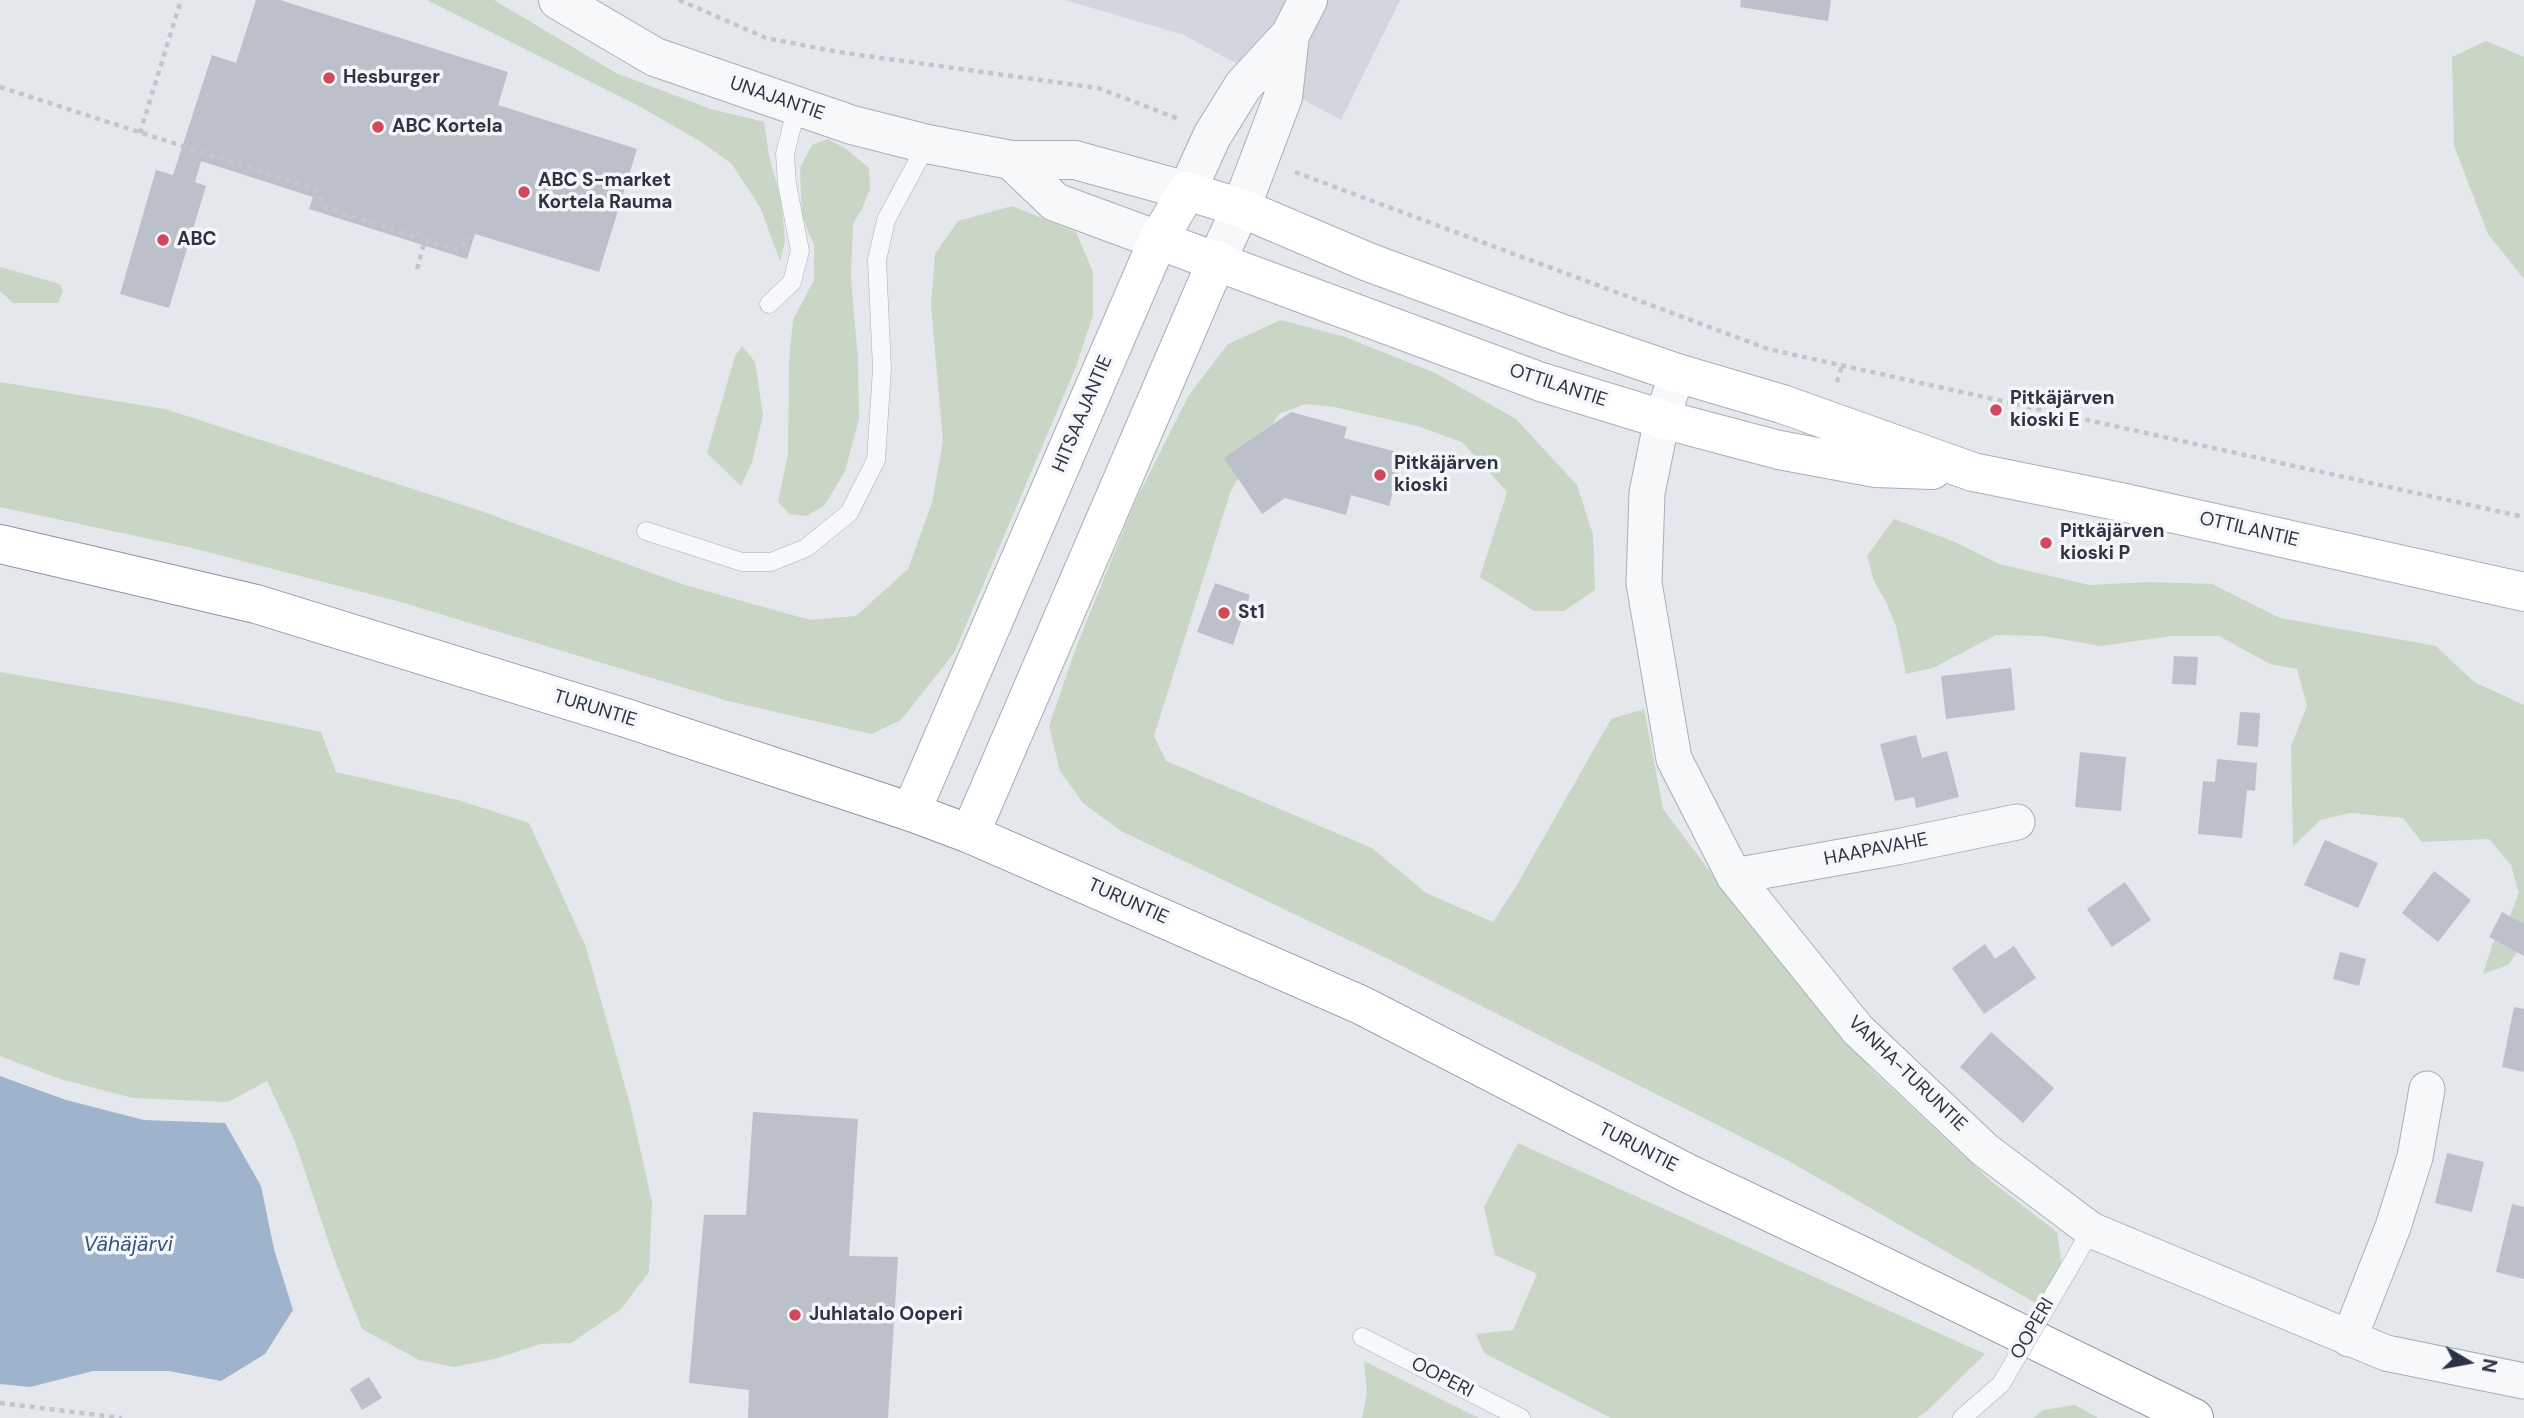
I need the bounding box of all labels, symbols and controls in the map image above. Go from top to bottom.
place label: Hesburger [343,67,440,89]
marker: Hesburger [321,70,337,86]
street label: UNAJANTIE [727,72,827,126]
place label: ABC Kortela [392,116,503,138]
marker: ABC Kortela [370,119,386,135]
place label: ABC S-market Kortela Rauma [538,170,673,214]
marker: ABC S-market Kortela Rauma [516,184,532,200]
place label: ABC [177,229,217,251]
marker: ABC [155,232,171,248]
street label: HITSAAJANTIE [1048,352,1118,476]
street label: OTTILANTIE [1506,359,1610,413]
place label: Pitkäjärven kioski E [2010,388,2114,432]
marker: Pitkäjärven kioski E [1988,402,2004,418]
place label: Pitkäjärven kioski [1394,453,1498,497]
marker: Pitkäjärven kioski [1372,467,1388,483]
street label: OTTILANTIE [2197,507,2301,553]
place label: Pitkäjärven kioski P [2060,521,2164,565]
marker: Pitkäjärven kioski P [2038,535,2054,551]
place label: St1 [1238,602,1265,624]
marker: St1 [1216,605,1232,621]
street label: TURUNTIE [551,686,639,732]
street label: HAAPAVAHE [1822,829,1930,871]
street label: TURUNTIE [1084,874,1172,930]
street label: VANHA-TURUNTIE [1843,1011,1971,1137]
street label: TURUNTIE [1595,1118,1681,1178]
water label: Vähäjärvi [83,1232,173,1258]
street label: OOPERI [2006,1294,2060,1364]
place label: Juhlatalo Ooperi [809,1304,963,1326]
marker: Juhlatalo Ooperi [787,1307,803,1323]
north arrow [2433,1327,2503,1397]
street label: OOPERI [1407,1353,1477,1403]
text: N [2476,1357,2503,1375]

